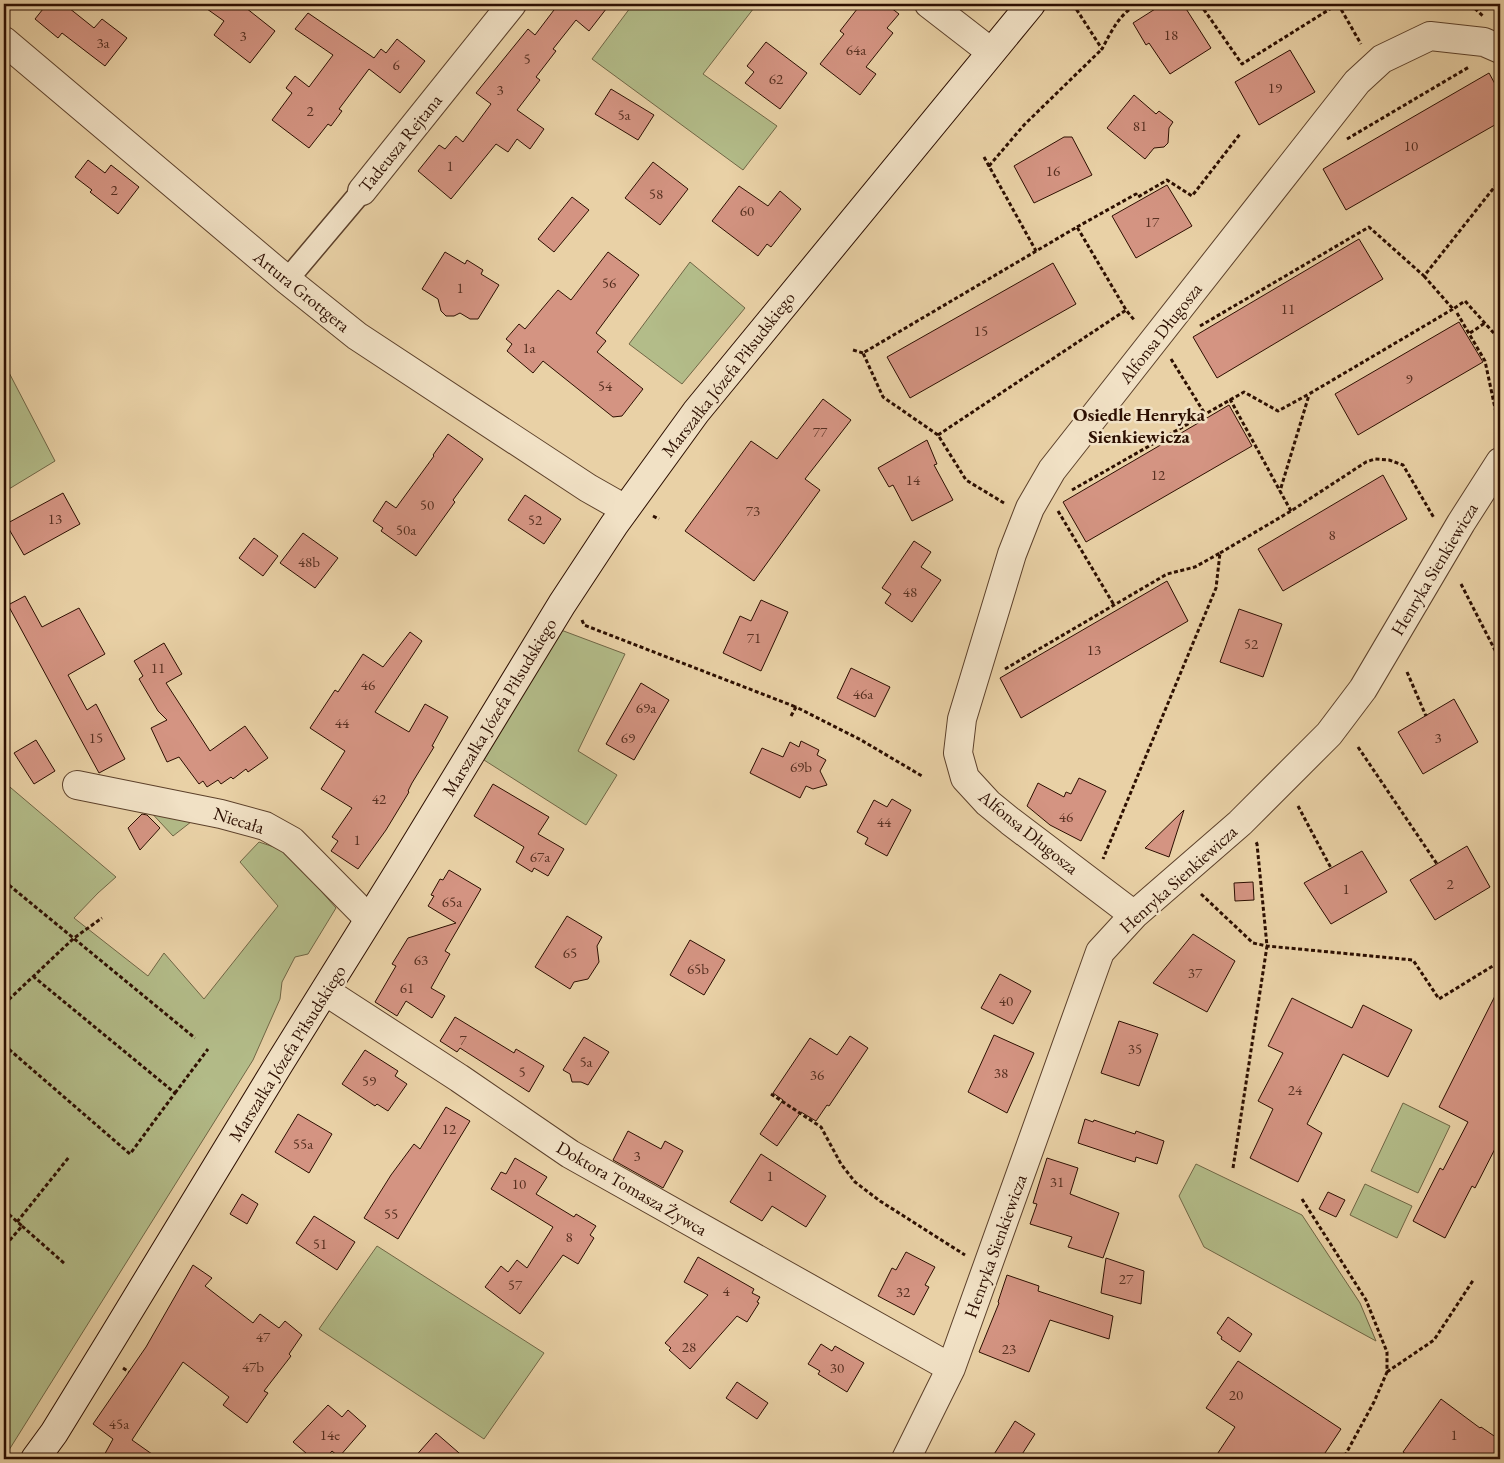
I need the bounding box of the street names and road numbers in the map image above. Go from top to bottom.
street label: Tadeusza Rejtana [353,89,447,197]
street label: Artura Grottgera [248,244,356,338]
street label: Alfonsa Długosza [1113,277,1207,389]
street label: Marszałka Józefa Piłsudskiego [656,287,800,461]
street label: Henryka Sienkiewicza [1385,498,1483,640]
street label: Marszałka Józefa Piłsudskiego [437,614,561,800]
street label: Alfonsa Długosza [974,784,1084,880]
street label: Niecała [211,801,268,839]
street label: Henryka Sienkiewicza [1114,819,1242,938]
street label: Marszałka Józefa Piłsudskiego [223,960,351,1146]
street label: Doktora Tomasza Żywca [552,1135,712,1241]
street label: Henryka Sienkiewicza [958,1170,1032,1321]

